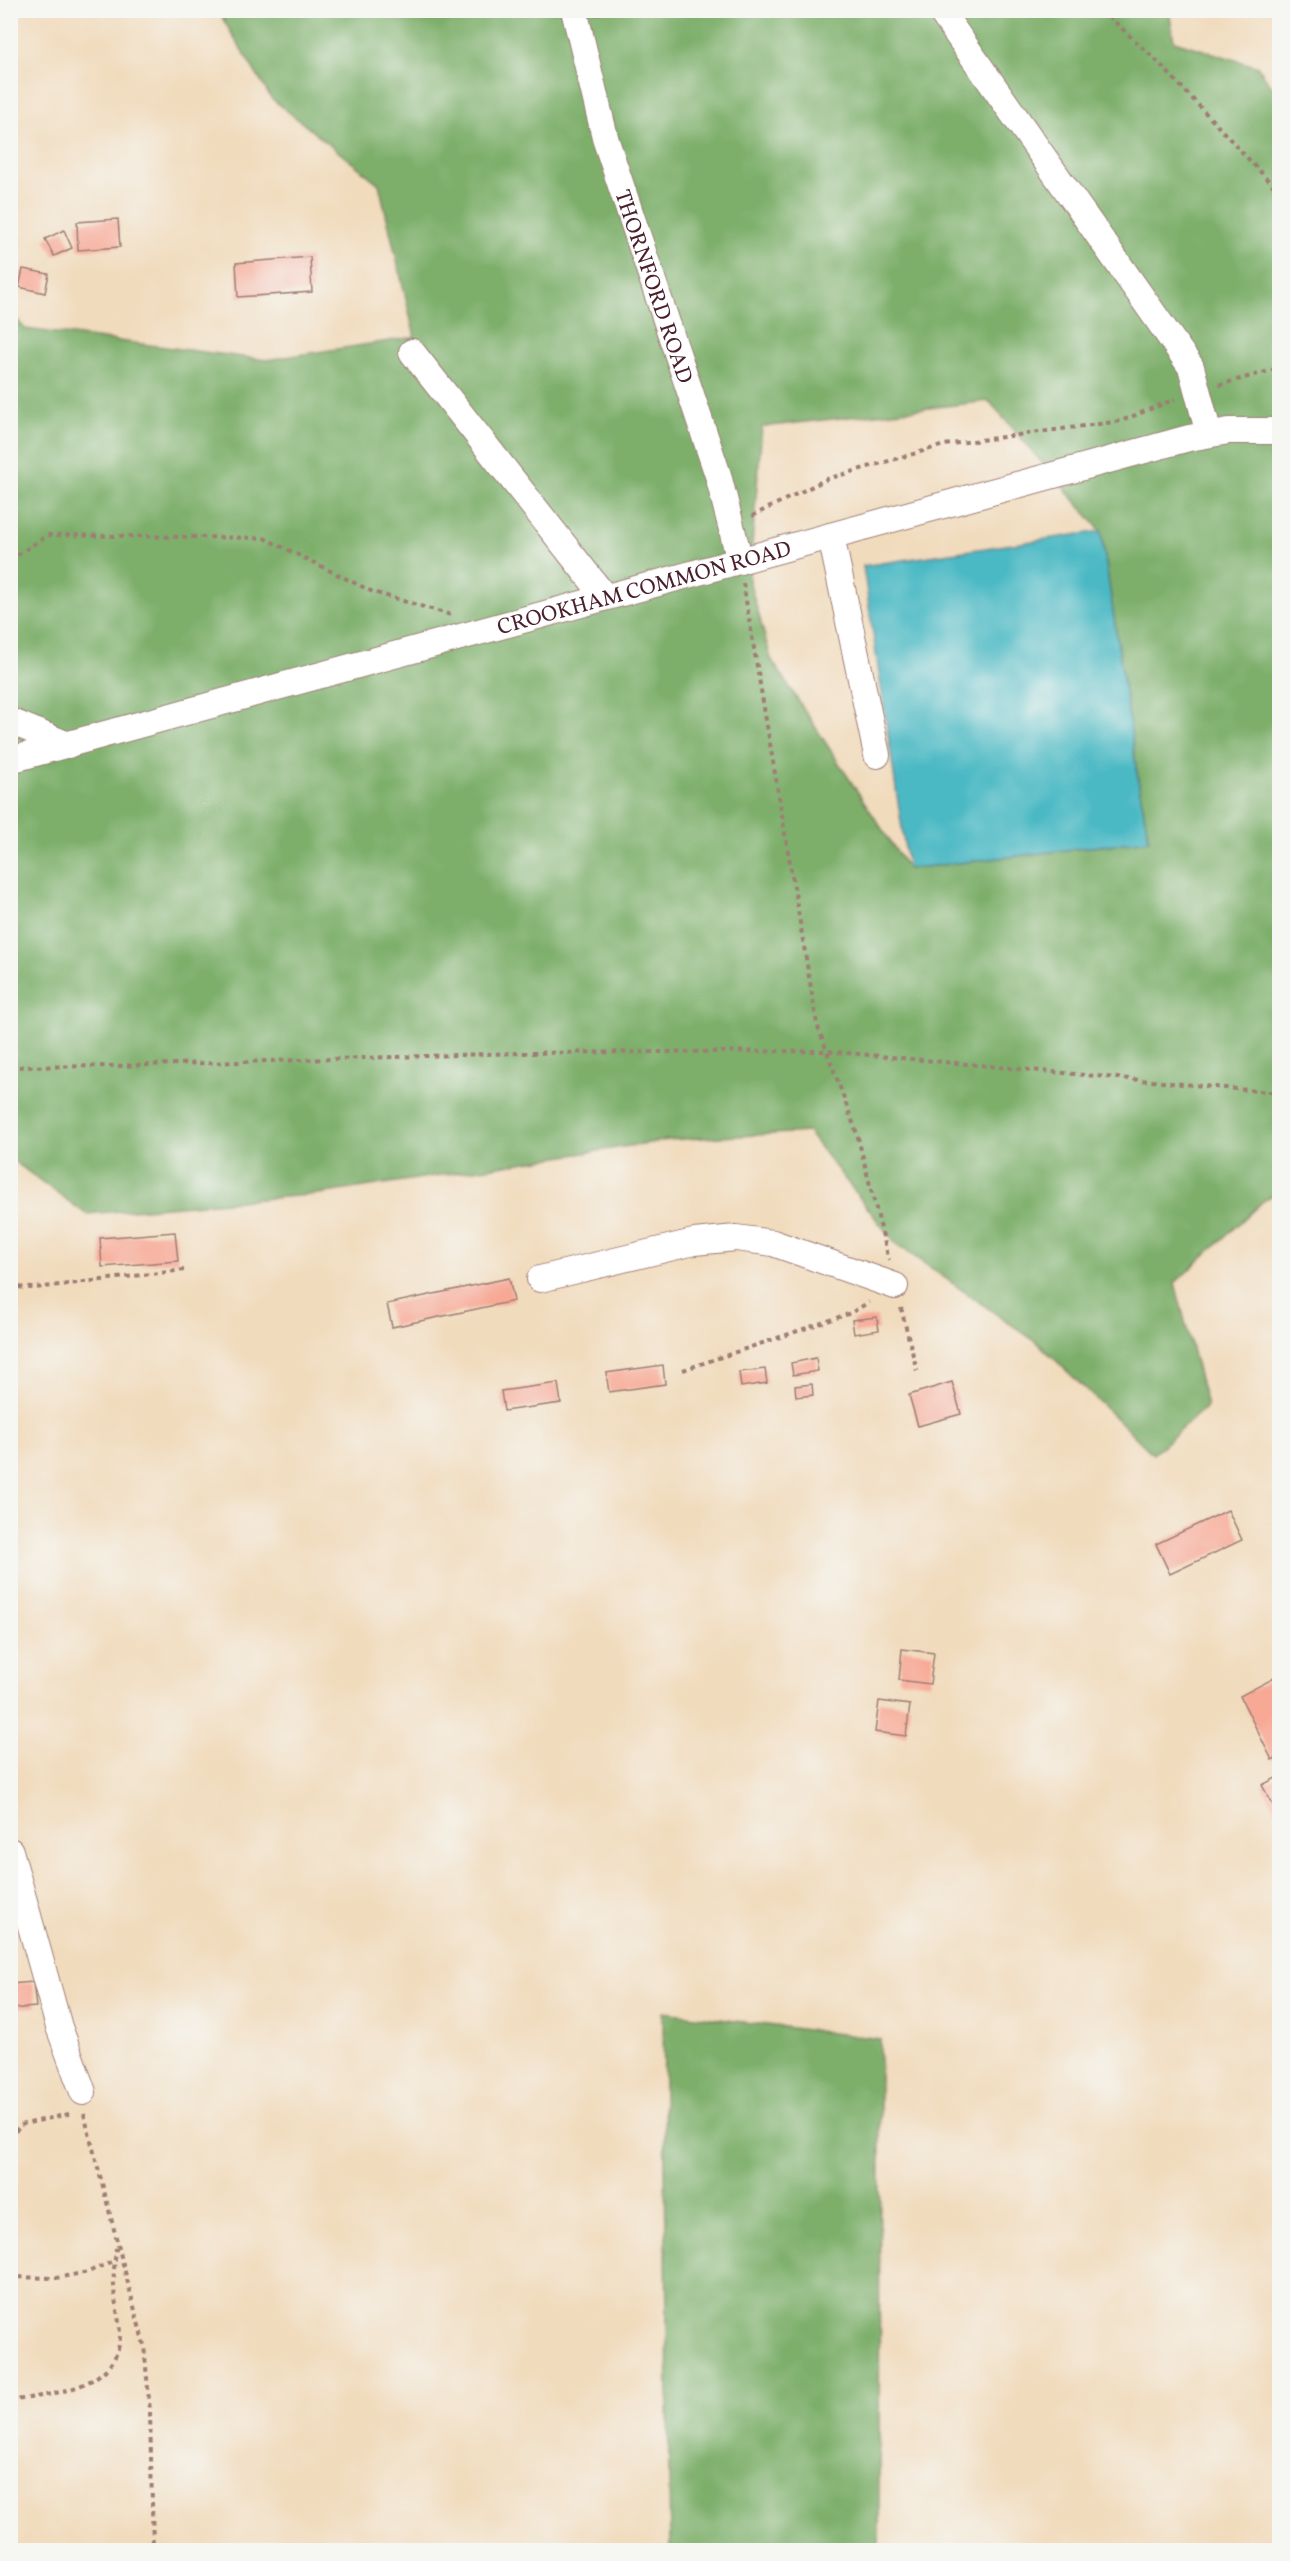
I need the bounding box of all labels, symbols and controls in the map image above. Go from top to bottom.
street label: THORNFORD ROAD [605,186,699,388]
street label: CROOKHAM COMMON ROAD [494,534,795,644]

